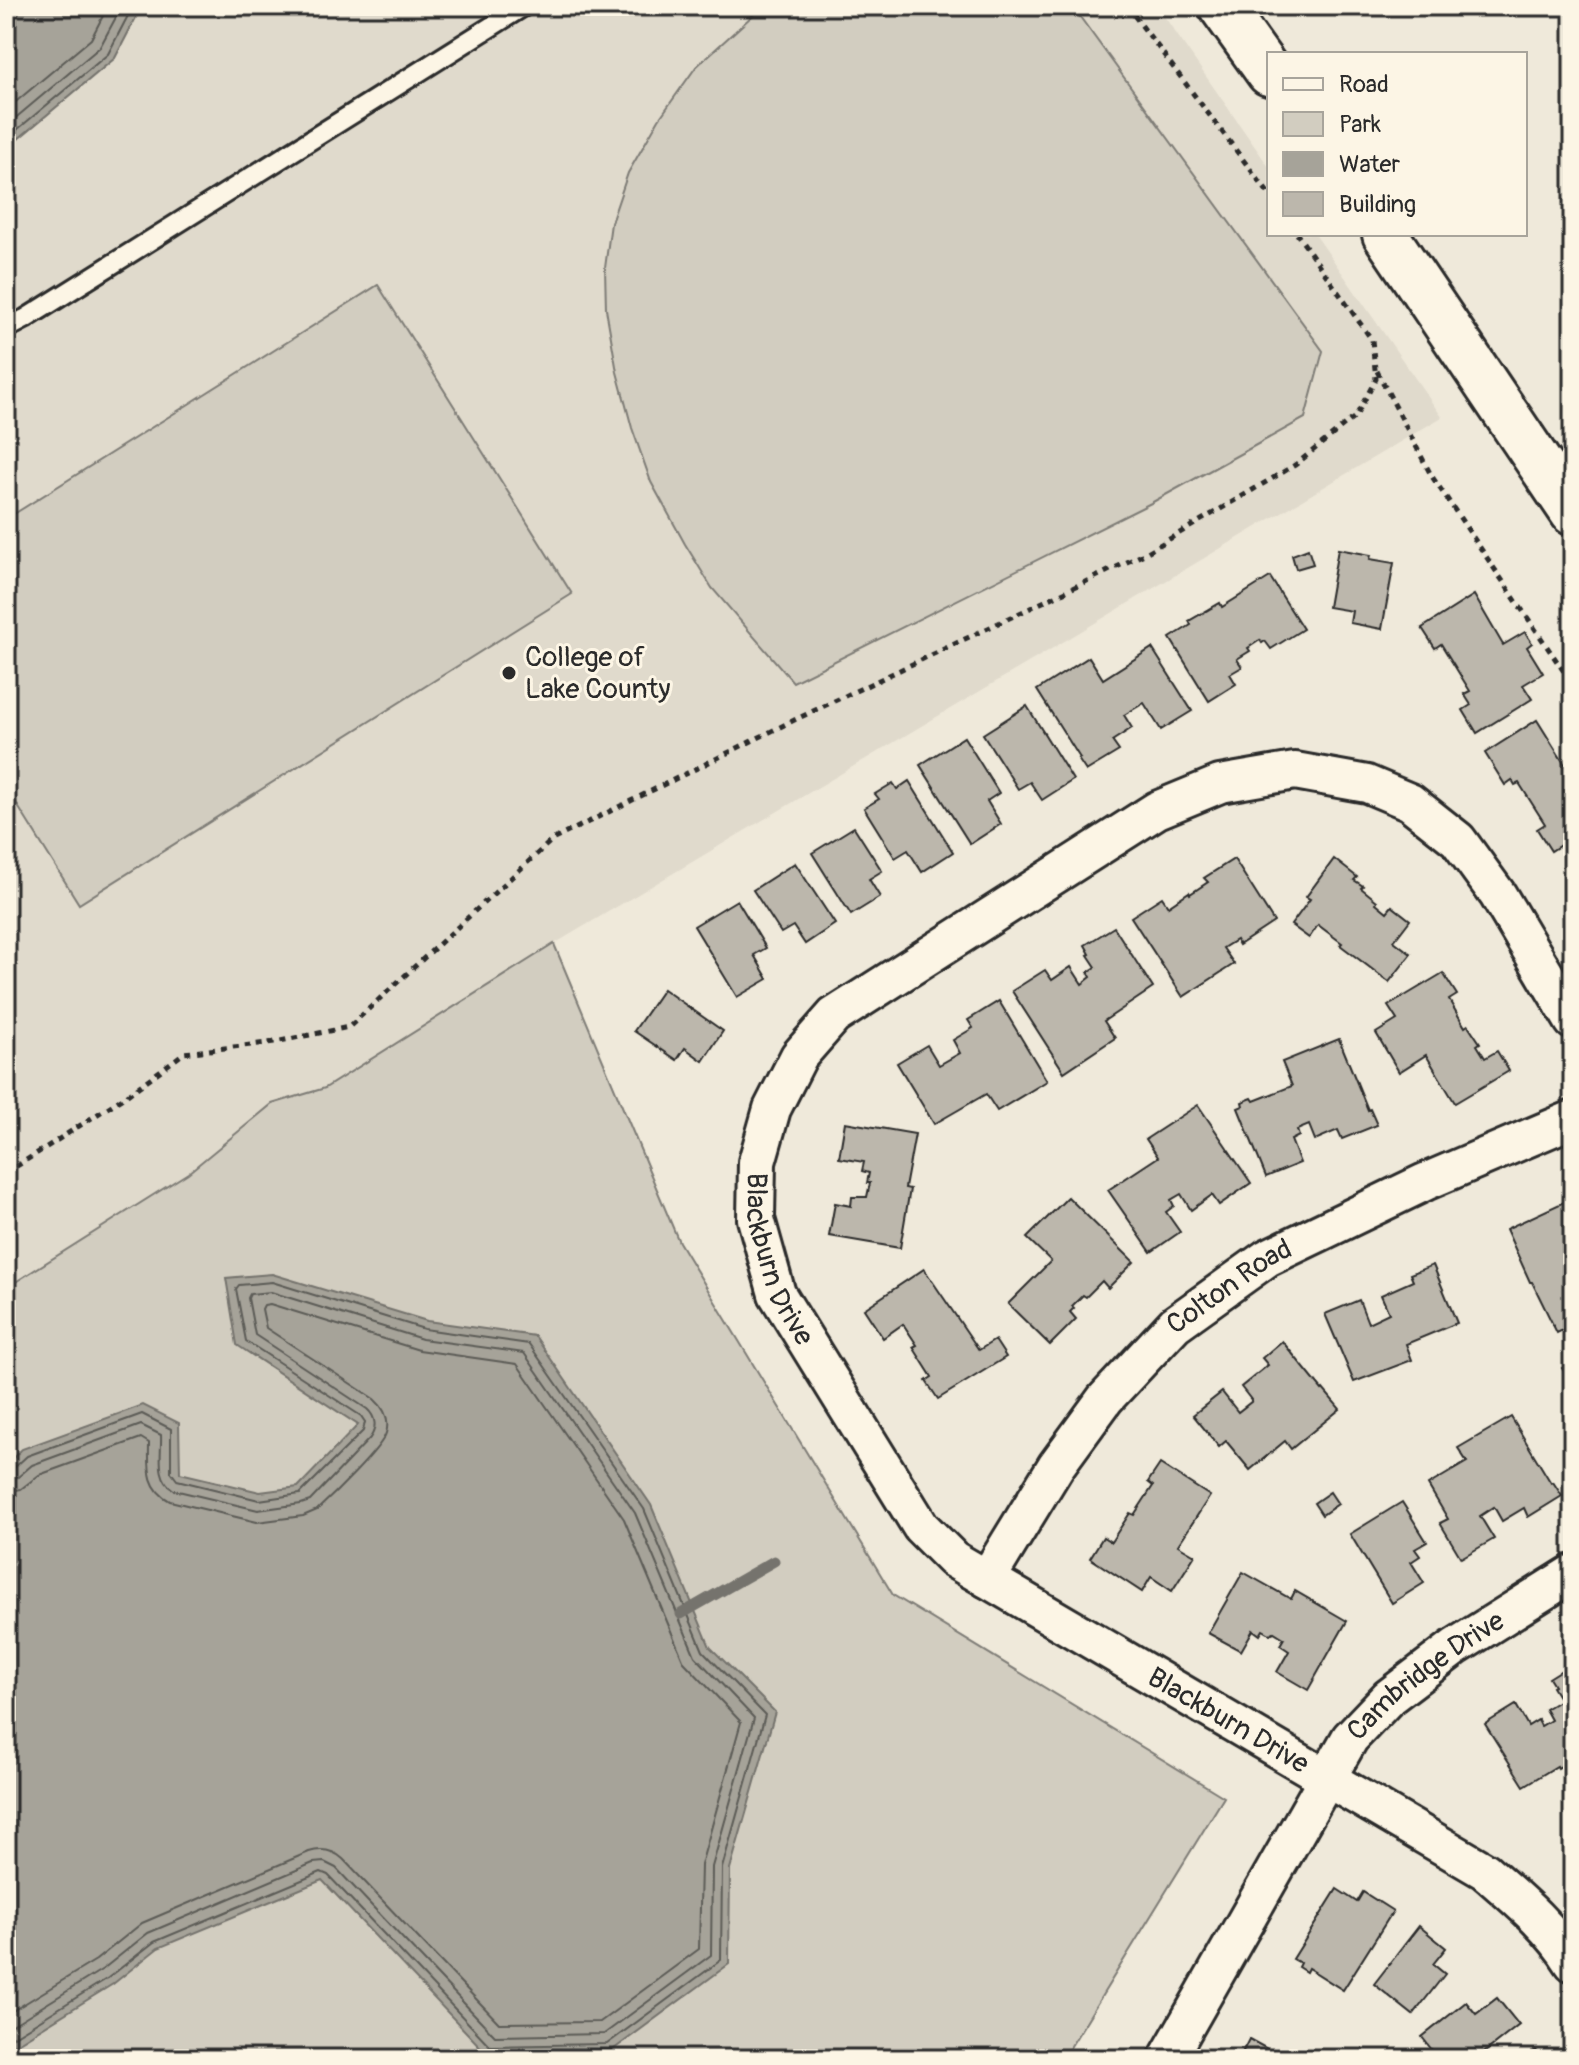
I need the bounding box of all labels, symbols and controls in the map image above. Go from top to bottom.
legend [1267,52,1527,236]
text: Road [1339,70,1389,99]
text: Park [1339,110,1381,139]
text: Water [1339,150,1400,179]
text: Building [1339,190,1416,219]
place label: College of Lake County [525,640,671,707]
marker: College of Lake County [500,664,518,682]
street label: Blackburn Drive [738,1172,822,1352]
street label: Colton Road [1160,1231,1297,1342]
street label: Cambridge Drive [1339,1603,1511,1748]
street label: Blackburn Drive [1141,1660,1315,1781]

